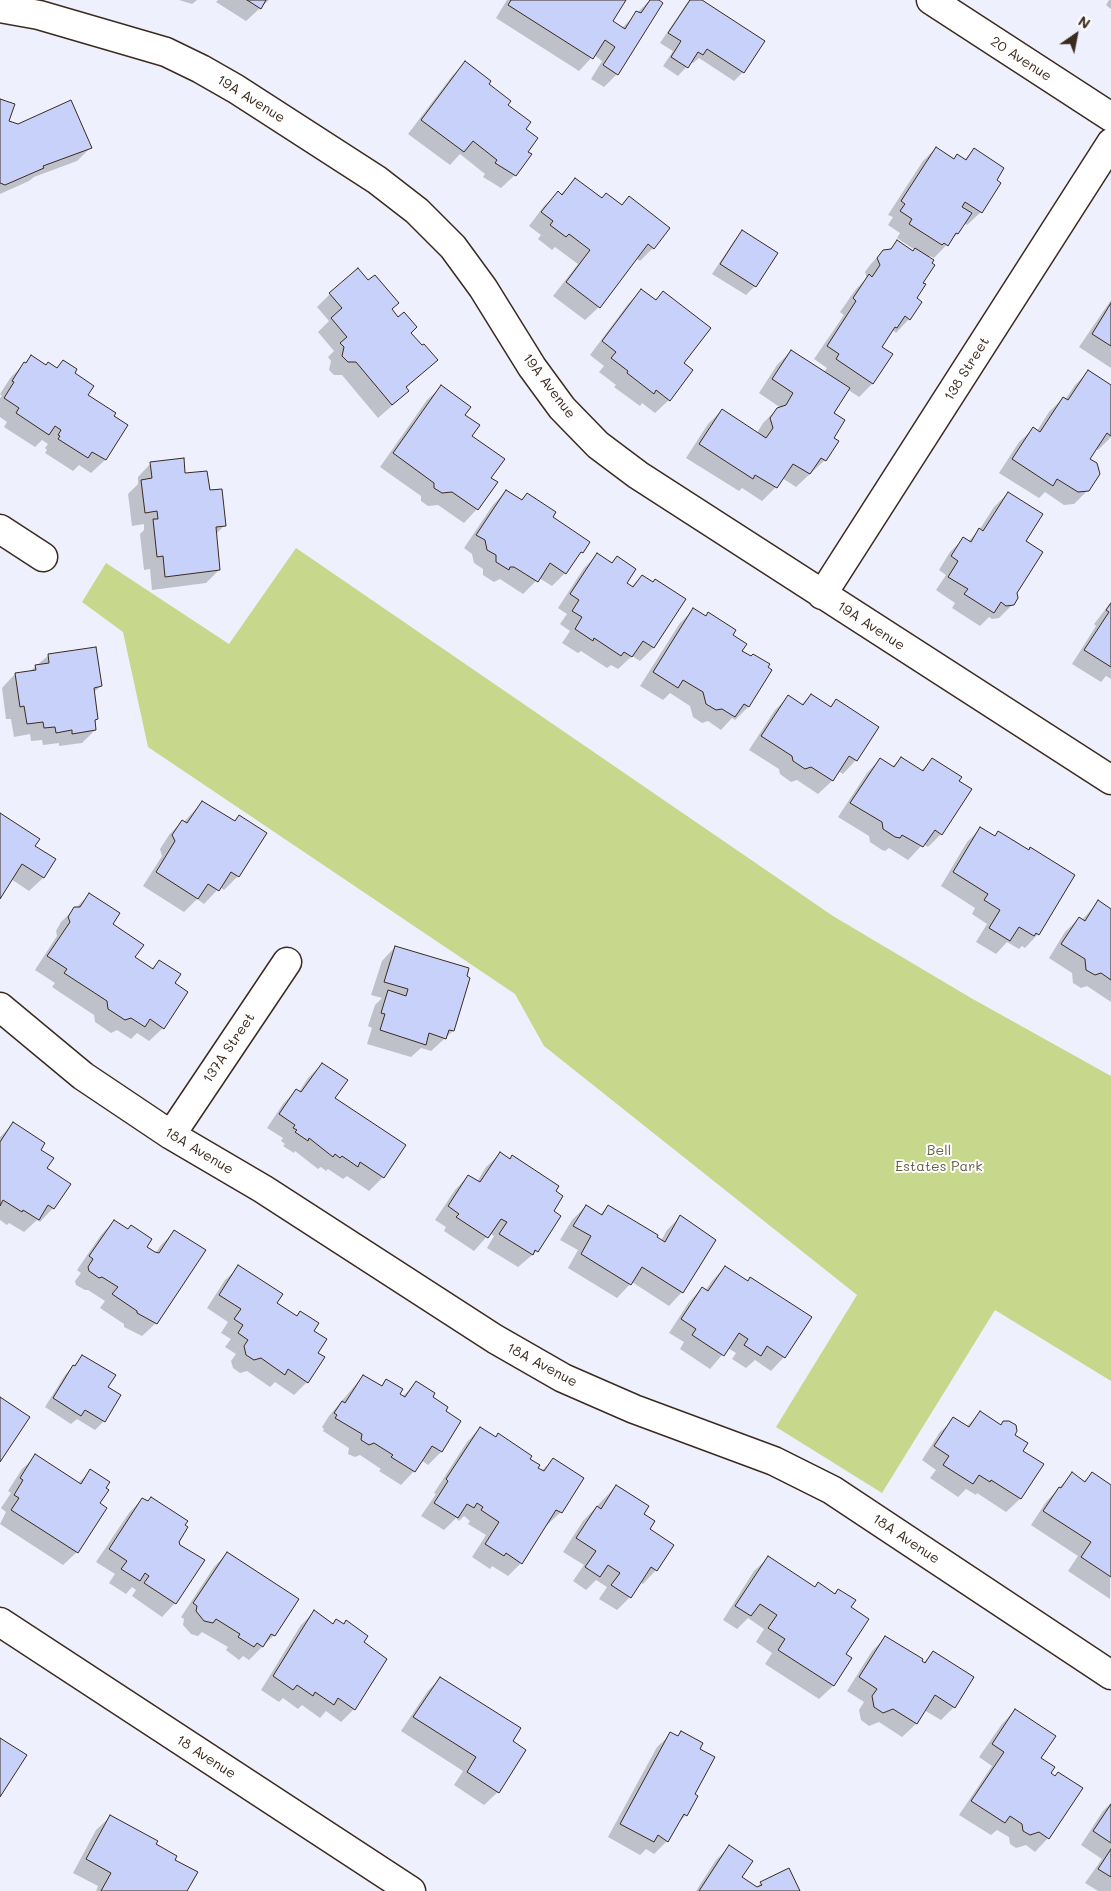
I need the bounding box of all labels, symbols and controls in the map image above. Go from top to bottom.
north arrow [1051,10,1101,60]
text: N [1075,11,1094,33]
street label: 20 Avenue [987,33,1055,85]
street label: 19A Avenue [214,71,288,127]
street label: 138 Street [941,334,993,404]
street label: 19A Avenue [519,350,579,422]
street label: 19A Avenue [834,598,908,654]
street label: 137A Street [199,1010,259,1086]
street label: 18A Avenue [162,1124,236,1178]
park label: Bell Estates Park [895,1143,983,1176]
street label: 18A Avenue [504,1339,580,1391]
street label: 18A Avenue [869,1510,943,1568]
street label: 18 Avenue [173,1732,239,1782]

